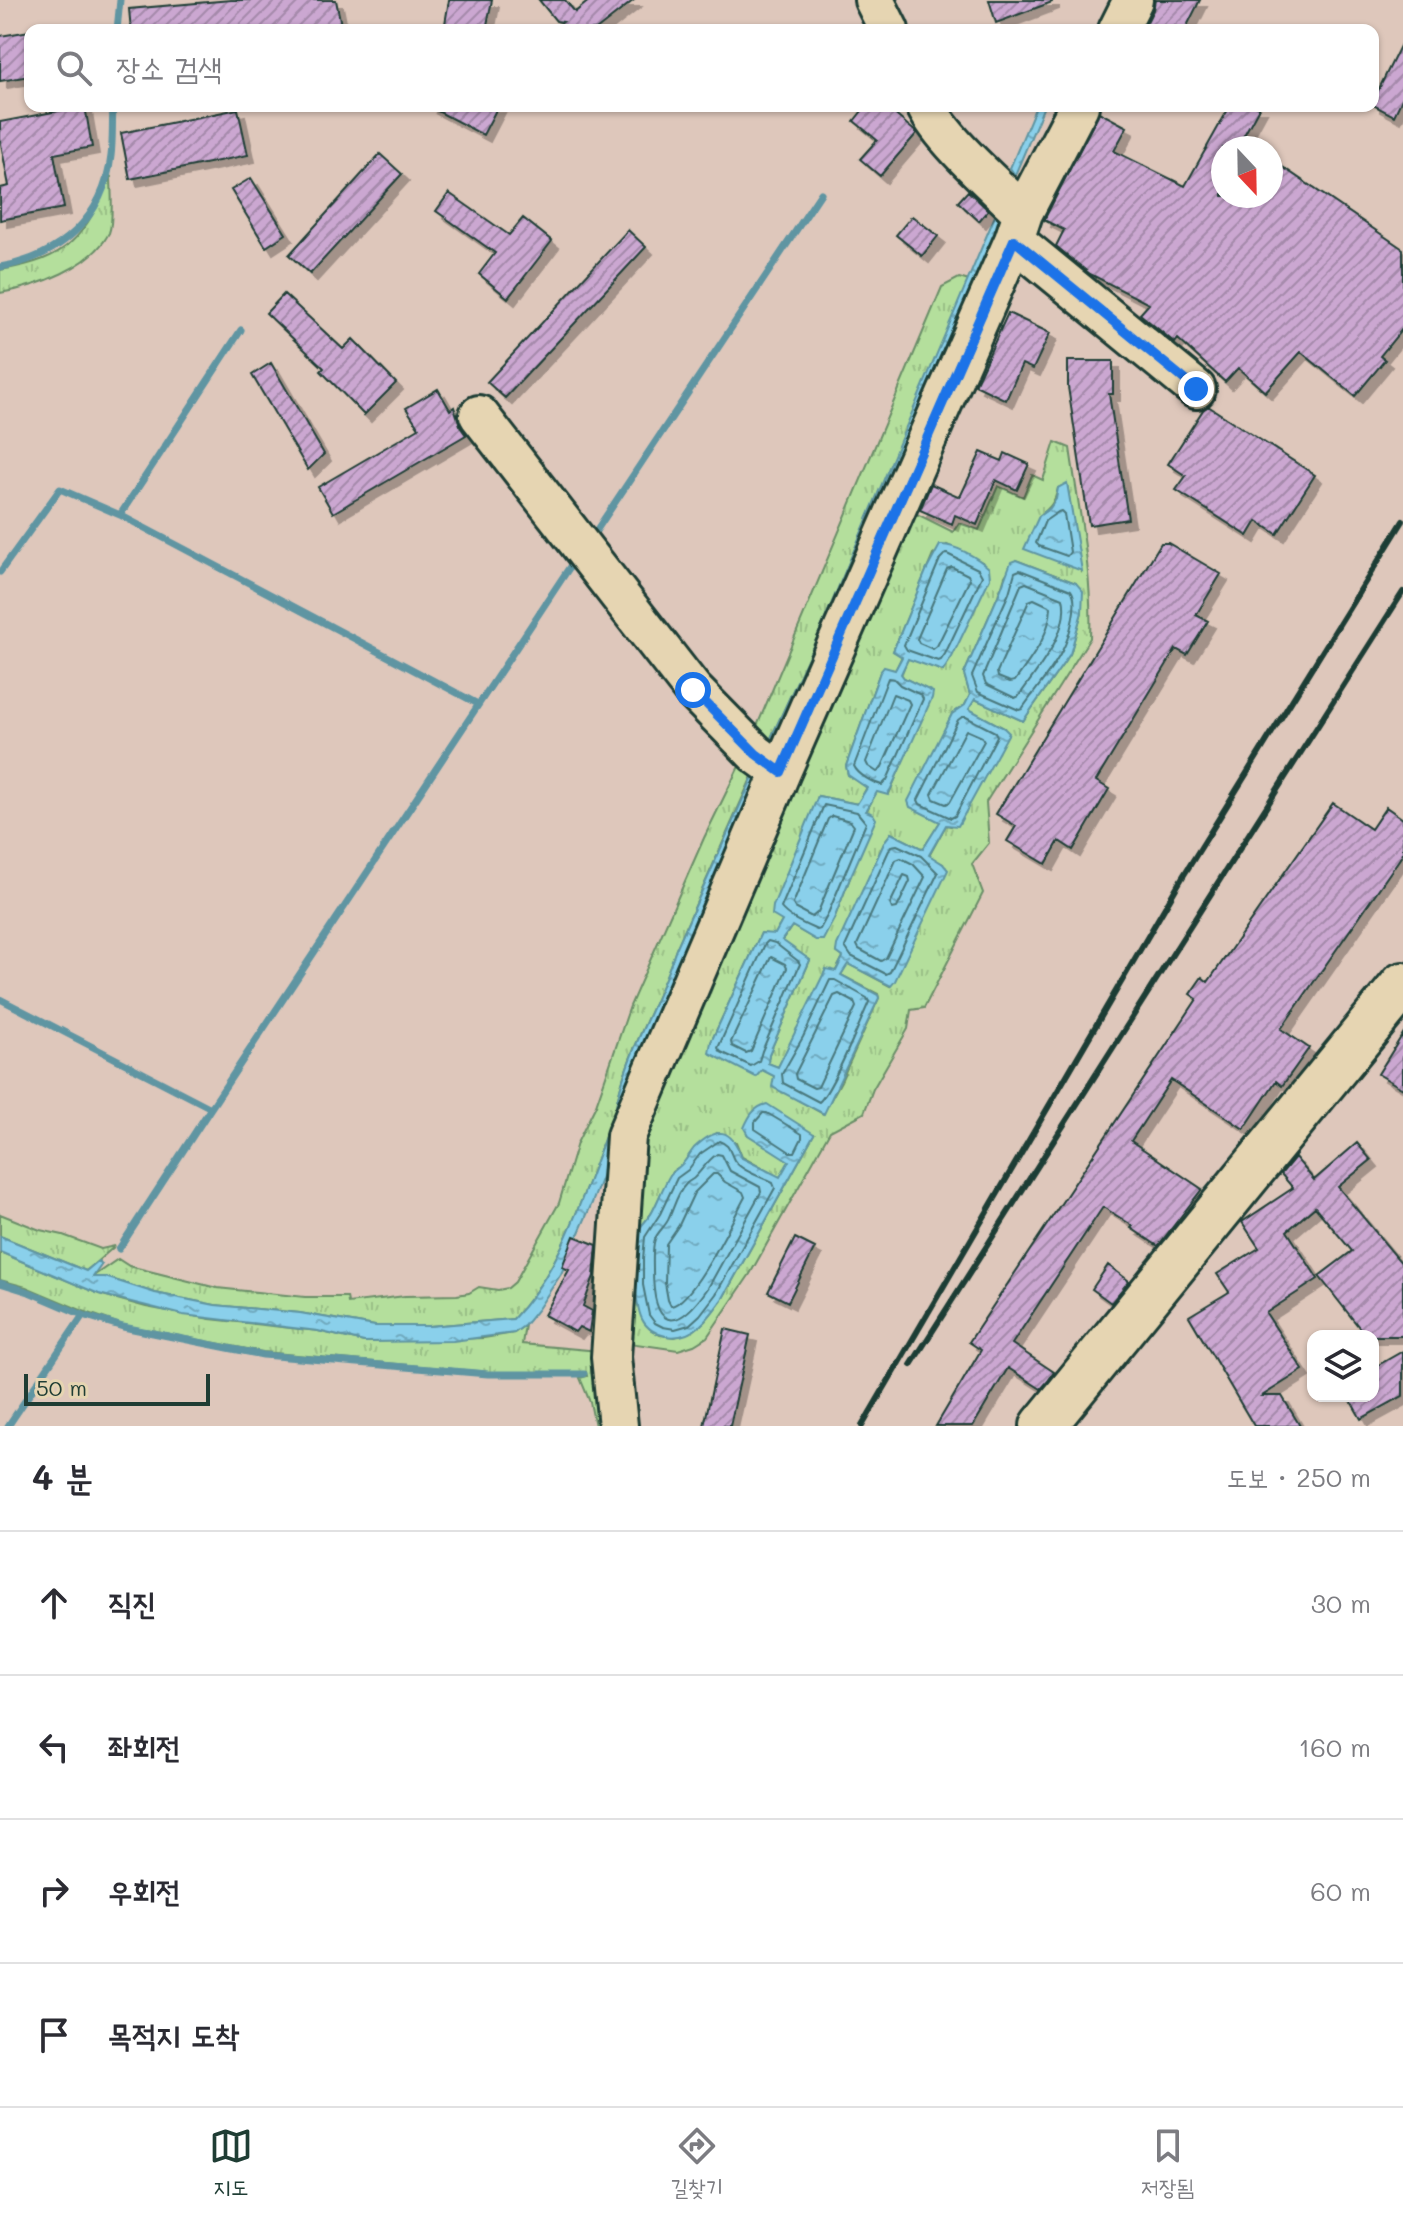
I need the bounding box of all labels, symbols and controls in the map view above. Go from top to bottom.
search box [24,24,1379,112]
icon: search [52,46,96,90]
text: 장소 검색 [116,47,222,87]
north arrow [1211,136,1283,208]
route end [1178,371,1214,407]
route start [675,672,711,708]
map controls [1307,1330,1379,1402]
button: layers [1307,1330,1379,1402]
scale bar [24,1370,210,1406]
text: 50 m [36,1373,87,1402]
text: 4 분 [32,1454,93,1499]
text: 도보 · 250 m [1226,1460,1371,1494]
icon: ahead [32,1581,76,1625]
text: 직진 [108,1582,156,1622]
text: 30 m [1311,1586,1371,1620]
icon: left [32,1725,76,1769]
text: 좌회전 [108,1726,180,1766]
text: 160 m [1299,1730,1371,1764]
icon: right [32,1869,76,1913]
text: 우회전 [108,1870,180,1910]
text: 60 m [1310,1874,1371,1908]
icon: arrive [32,2013,76,2057]
text: 목적지 도착 [108,2014,240,2054]
tab: 지도 [209,2124,253,2202]
tab: 길찾기 [670,2124,724,2202]
tab: 저장됨 [1141,2124,1194,2202]

